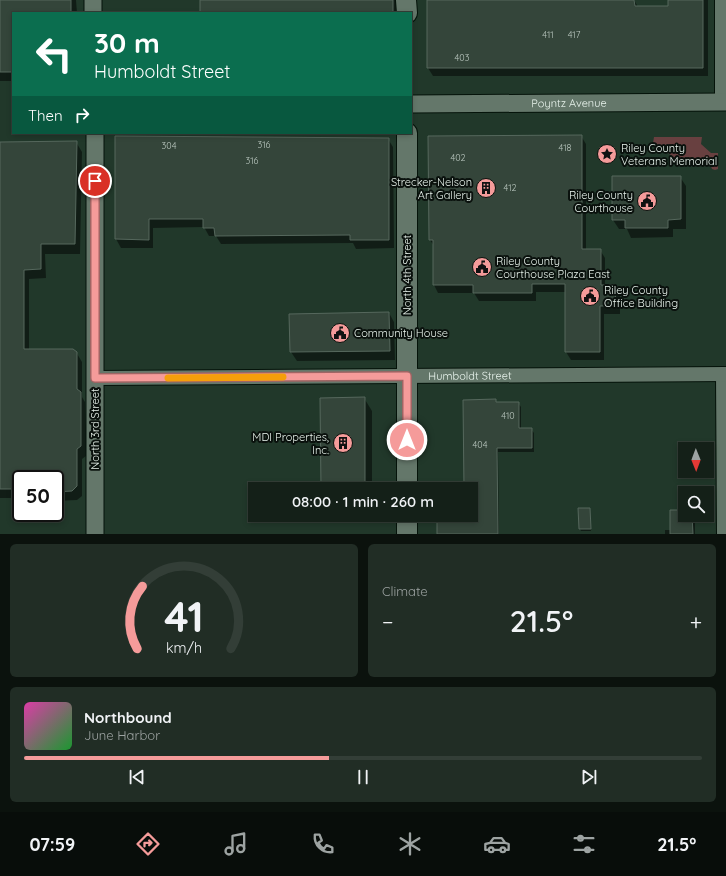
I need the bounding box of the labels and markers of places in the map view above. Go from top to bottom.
place label: Riley County Veterans Memorial [621,141,717,168]
place icon: Riley County Veterans Memorial [596,143,618,165]
pin [78,164,112,198]
place label: Strecker-Nelson Art Gallery [391,175,472,202]
building icon: Strecker-Nelson Art Gallery [475,177,497,199]
place label: Riley County Courthouse [569,188,633,215]
public building icon: Riley County Courthouse [636,190,658,212]
place label: Riley County Courthouse Plaza East [496,254,610,281]
public building icon: Riley County Courthouse Plaza East [471,256,493,278]
place label: Riley County Office Building [604,283,678,310]
public building icon: Riley County Office Building [579,285,601,307]
public building icon: Community House [329,322,351,344]
place label: Community House [354,326,448,340]
place label: MDI Properties, Inc. [252,430,329,457]
building icon: MDI Properties, Inc. [332,432,354,454]

